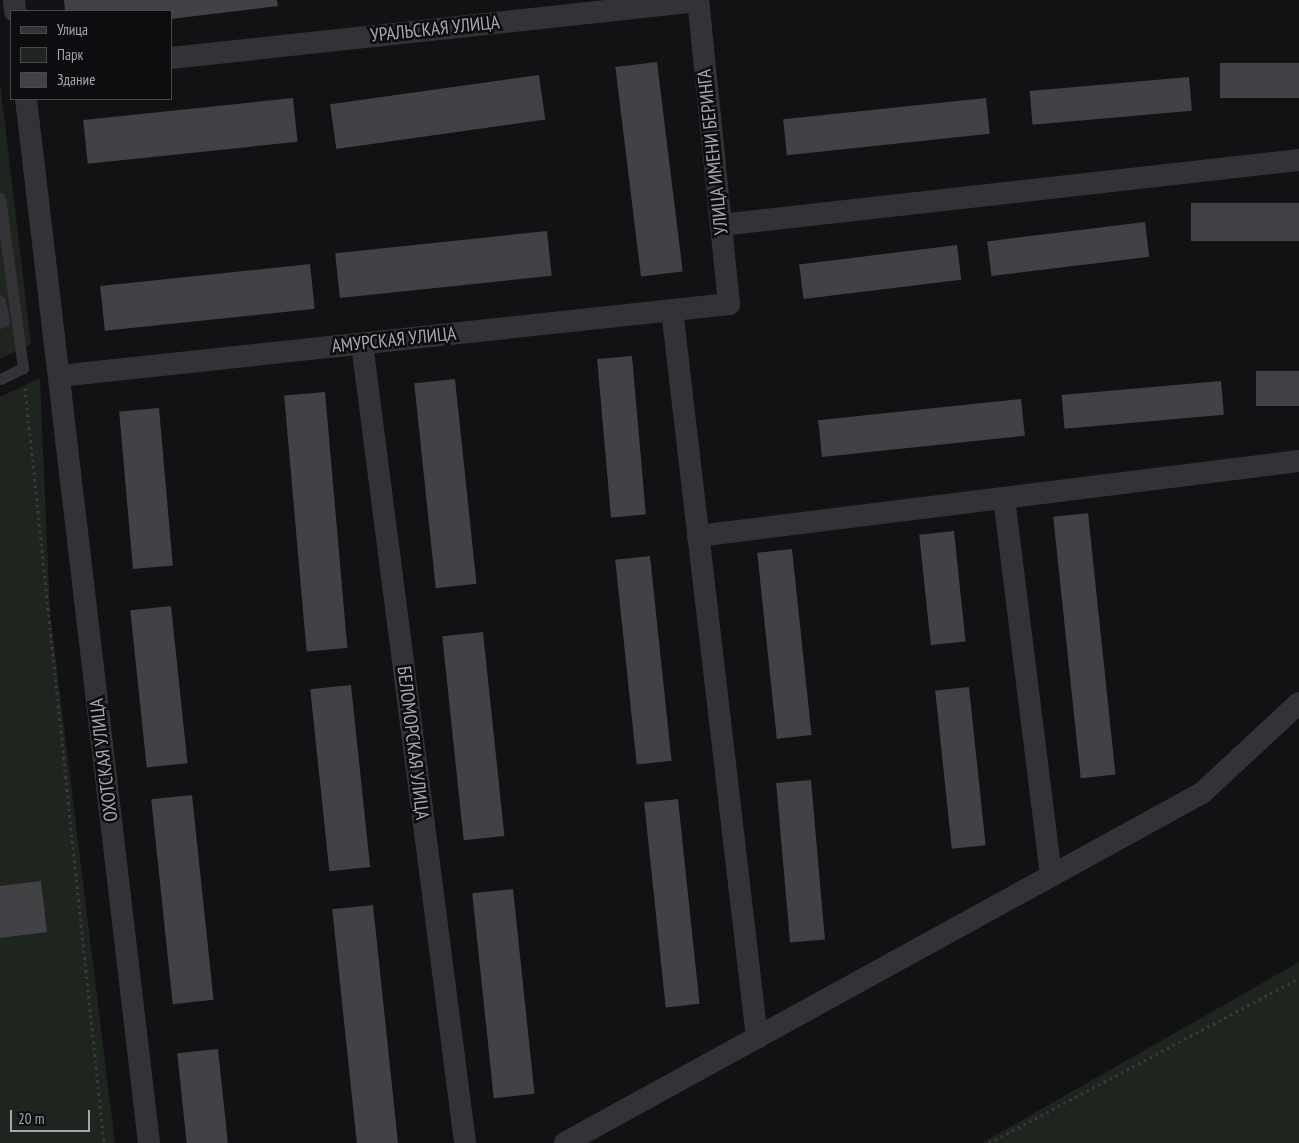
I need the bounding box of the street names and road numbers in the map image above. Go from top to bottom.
street label: УРАЛЬСКАЯ УЛИЦА [369,11,501,47]
street label: УЛИЦА ИМЕНИ БЕРИНГА [693,68,733,236]
street label: АМУРСКАЯ УЛИЦА [330,322,458,358]
street label: БЕЛОМОРСКАЯ УЛИЦА [392,665,434,821]
street label: ОХОТСКАЯ УЛИЦА [85,697,123,823]

